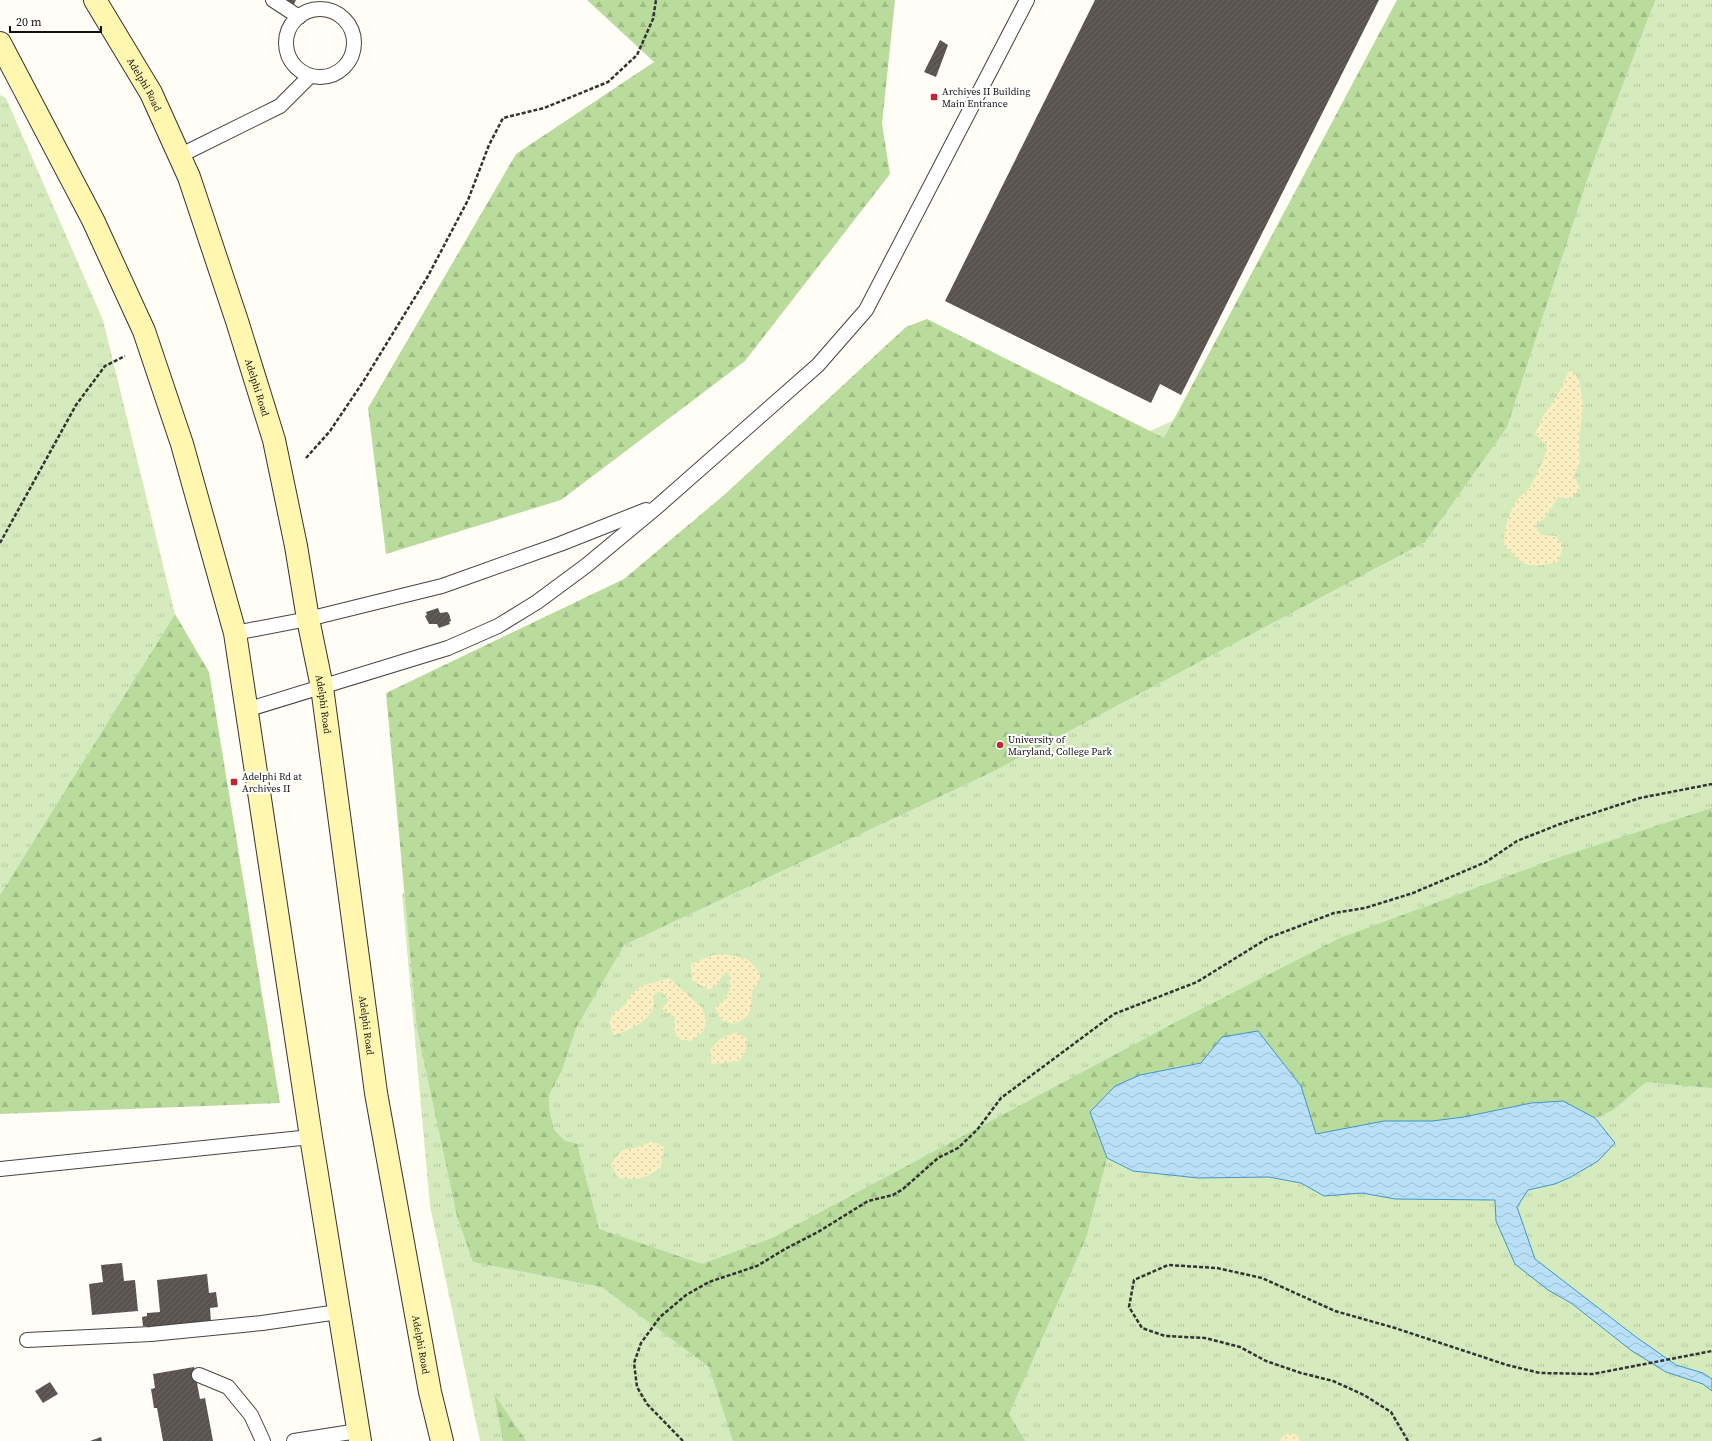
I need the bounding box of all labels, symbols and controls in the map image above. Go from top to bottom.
scale bar [10,8,101,34]
text: 20 m [16,14,42,30]
street label: Adelphi Road [124,55,165,114]
place label: Archives II Building Main Entrance [942,85,1031,110]
marker: Archives II Building Main Entrance [929,92,939,102]
street label: Adelphi Road [242,357,272,418]
street label: Adelphi Road [313,673,334,735]
place label: University of Maryland, College Park [1008,733,1112,758]
marker: University of Maryland, College Park [995,740,1005,750]
place label: Adelphi Rd at Archives II [242,770,302,795]
marker: Adelphi Rd at Archives II [229,777,239,787]
street label: Adelphi Road [356,995,377,1056]
street label: Adelphi Road [409,1314,433,1375]

